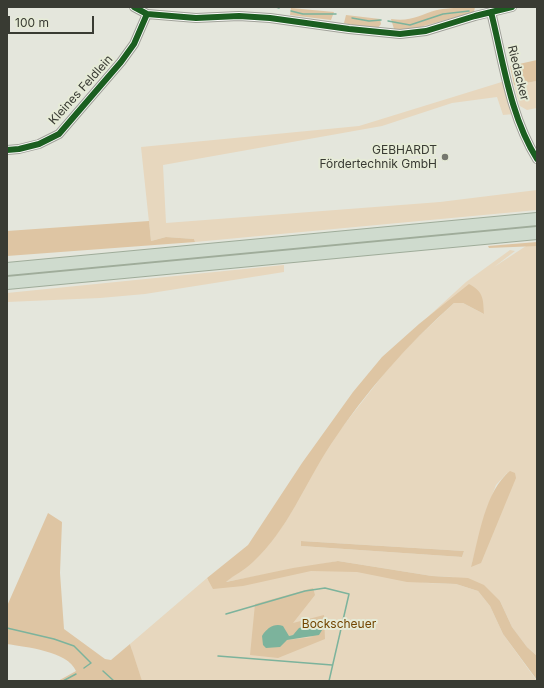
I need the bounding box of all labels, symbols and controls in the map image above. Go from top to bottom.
scale bar [10,8,96,34]
text: 100 m [15,15,49,30]
street label: Riedacker [504,44,532,102]
street label: Kleines Feldlein [46,52,116,128]
place label: GEBHARDT Fördertechnik GmbH [319,143,437,171]
marker: GEBHARDT Fördertechnik GmbH [440,152,450,162]
park label: Bockscheuer [302,617,376,631]

